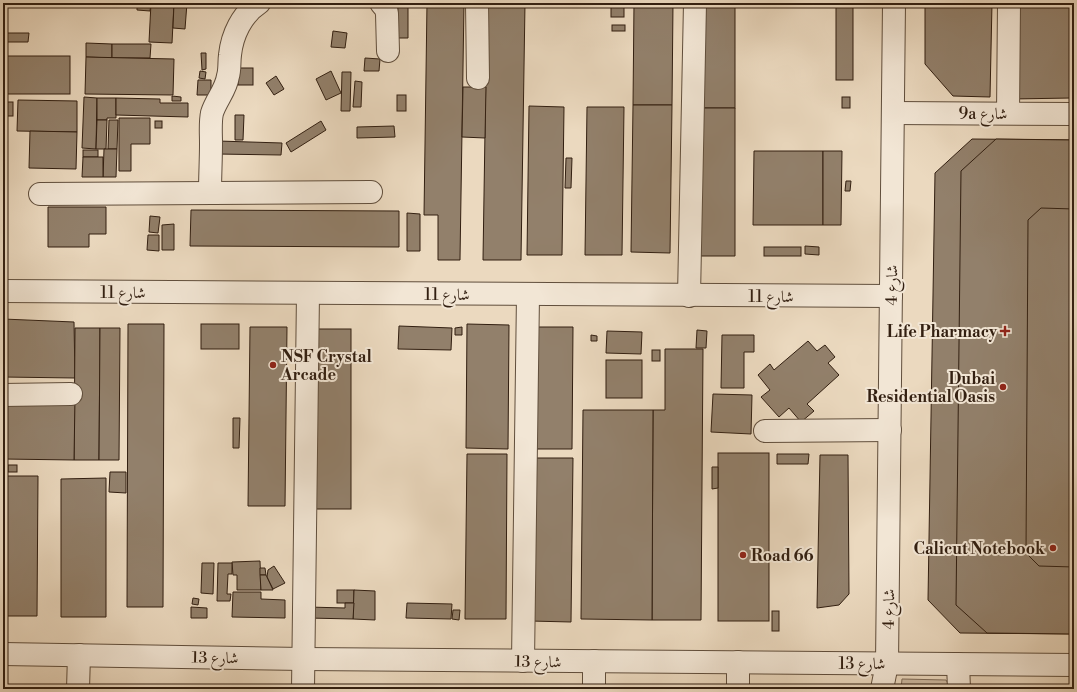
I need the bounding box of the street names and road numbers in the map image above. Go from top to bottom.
street label: 9a شارع [959,104,1007,127]
street label: شارع 4 [882,265,905,306]
street label: شارع 11 [100,283,146,306]
street label: شارع 11 [424,285,470,308]
street label: شارع 11 [748,287,794,310]
street label: شارع 4 [879,589,902,630]
street label: شارع 13 [191,648,239,671]
street label: شارع 13 [514,652,562,675]
street label: شارع 13 [839,654,885,677]

